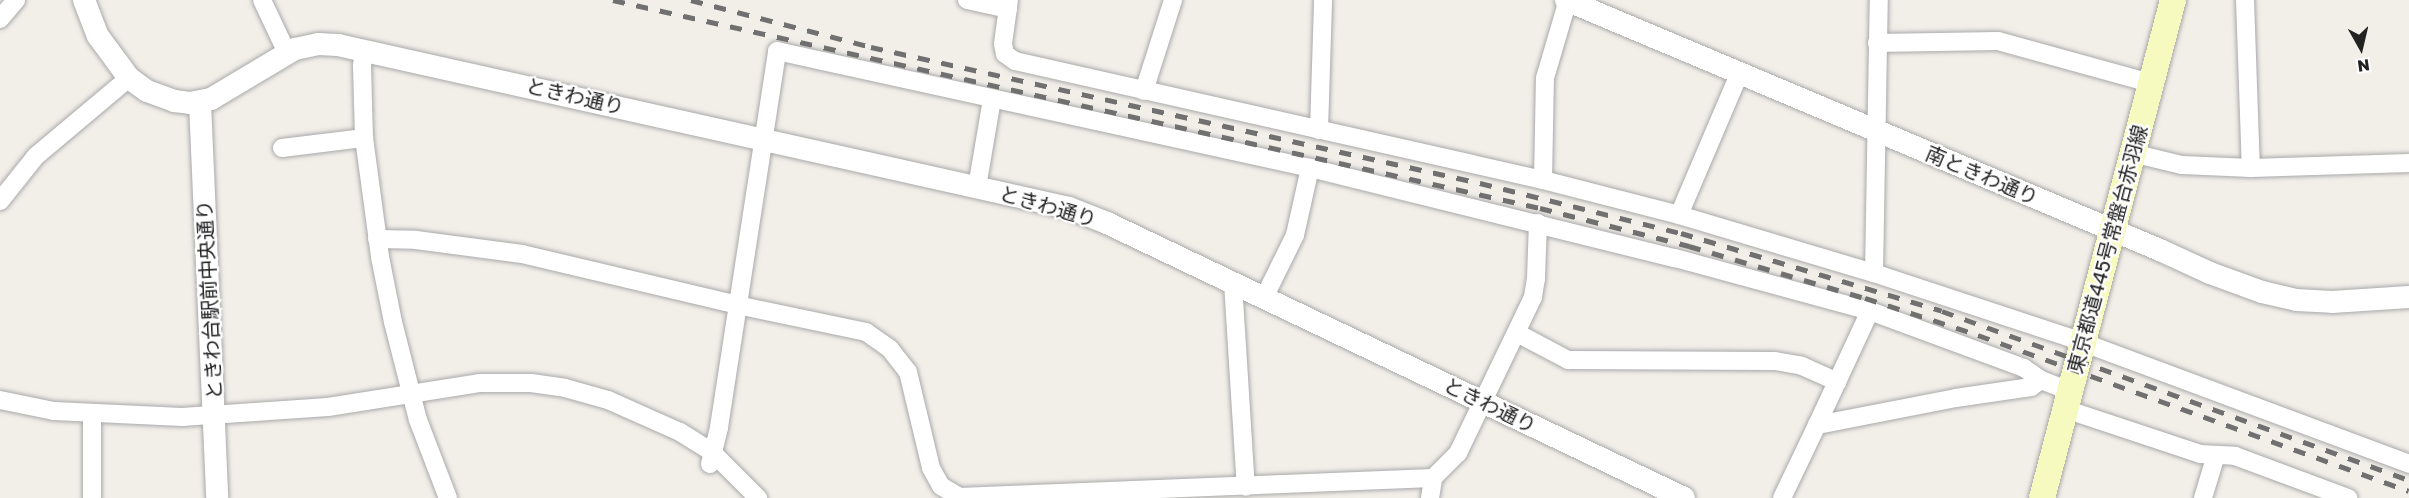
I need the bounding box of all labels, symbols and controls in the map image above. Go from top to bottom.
north arrow [2331,18,2391,78]
text: N [2356,55,2371,77]
street label: ときわ通り [524,73,626,119]
street label: 東京都道445号常盤台赤羽線 [2062,122,2152,376]
street label: 南ときわ通り [1922,141,2042,209]
street label: ときわ通り [997,181,1099,231]
street label: ときわ台駅前中央通り [192,200,226,400]
street label: ときわ通り [1440,372,1540,438]

